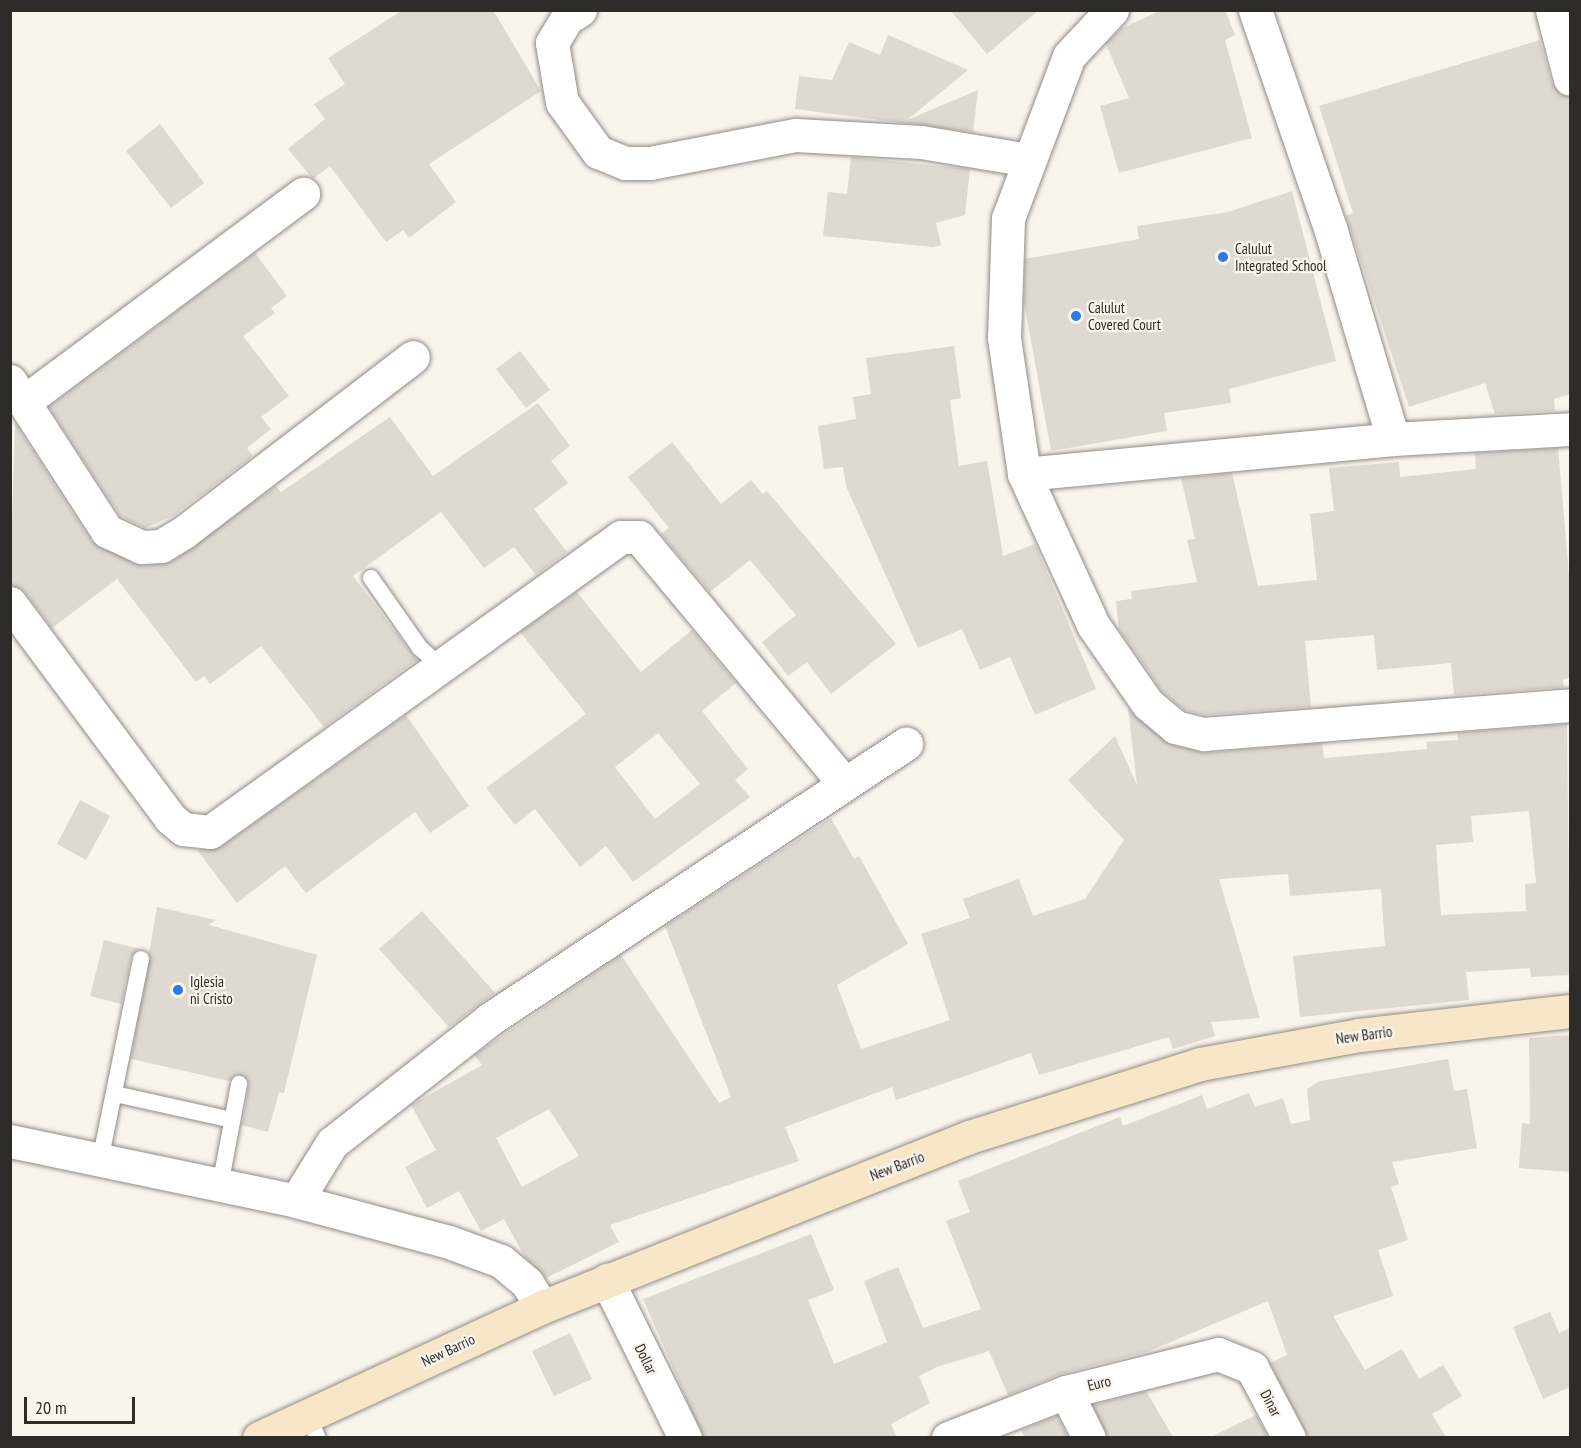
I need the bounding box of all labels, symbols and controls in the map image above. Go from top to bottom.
place label: Calulut Integrated School [1235,239,1326,274]
marker: Calulut Integrated School [1216,250,1230,264]
place label: Calulut Covered Court [1088,298,1161,333]
marker: Calulut Covered Court [1069,309,1083,323]
place label: Iglesia ni Cristo [190,972,233,1007]
marker: Iglesia ni Cristo [171,983,185,997]
street label: New Barrio [1334,1022,1394,1048]
street label: New Barrio [867,1147,927,1185]
street label: New Barrio [418,1330,478,1370]
street label: Dollar [631,1341,661,1377]
street label: Euro [1085,1371,1113,1395]
scale bar [27,1385,138,1423]
street label: Dinar [1257,1386,1285,1420]
text: 20 m [35,1396,67,1419]

